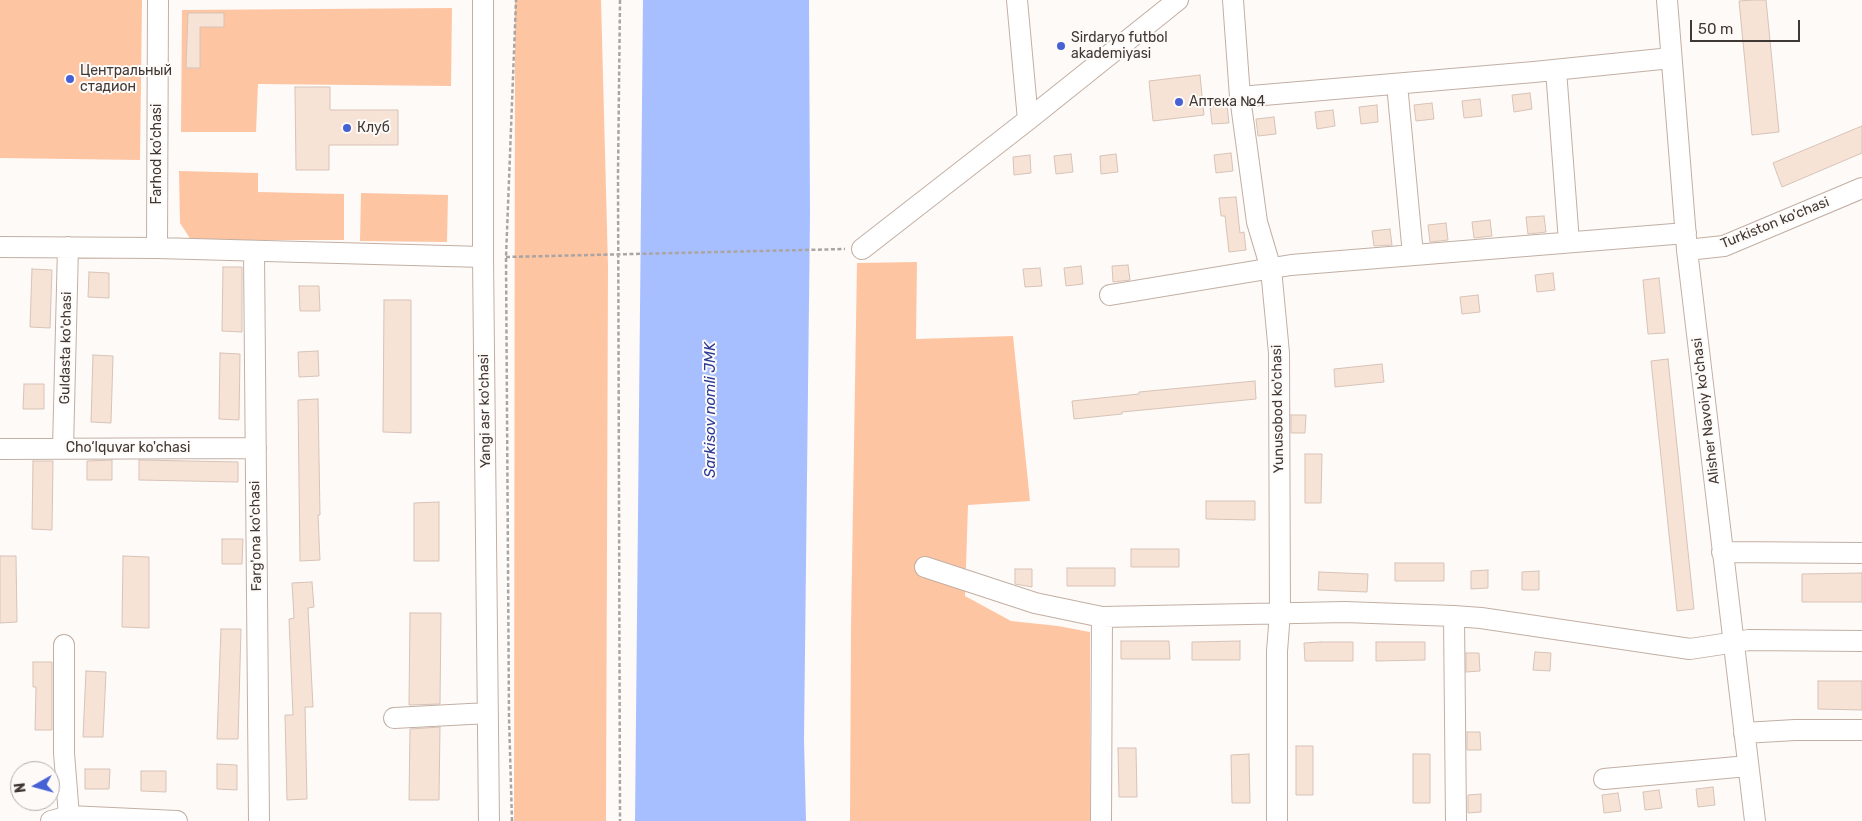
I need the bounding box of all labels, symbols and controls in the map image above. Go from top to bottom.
scale bar [1692,10,1802,42]
text: 50 m [1698,20,1733,38]
place label: Sirdaryo futbol akademiyasi [1071,30,1168,62]
marker: Sirdaryo futbol akademiyasi [1055,40,1067,52]
place label: Центральный стадион [80,63,172,95]
marker: Центральный стадион [64,73,76,85]
place label: Аптека №4 [1189,94,1265,110]
marker: Аптека №4 [1173,96,1185,108]
street label: Farhod ko'chasi [149,104,165,204]
place label: Клуб [357,120,390,136]
marker: Клуб [341,122,353,134]
street label: Turkiston ko'chasi [1718,194,1832,252]
street label: Guldasta ko'chasi [57,291,75,405]
street label: Alisher Navoiy ko'chasi [1689,337,1723,485]
water label: Sarkisov nomli JMK [702,342,720,478]
street label: Yunusobod ko'chasi [1268,345,1288,473]
street label: Yangi asr ko'chasi [476,354,494,468]
street label: Cho‘lquvar ko'chasi [66,440,190,456]
street label: Farg'ona ko'chasi [247,480,265,592]
north arrow [10,761,60,811]
text: N [12,782,30,794]

